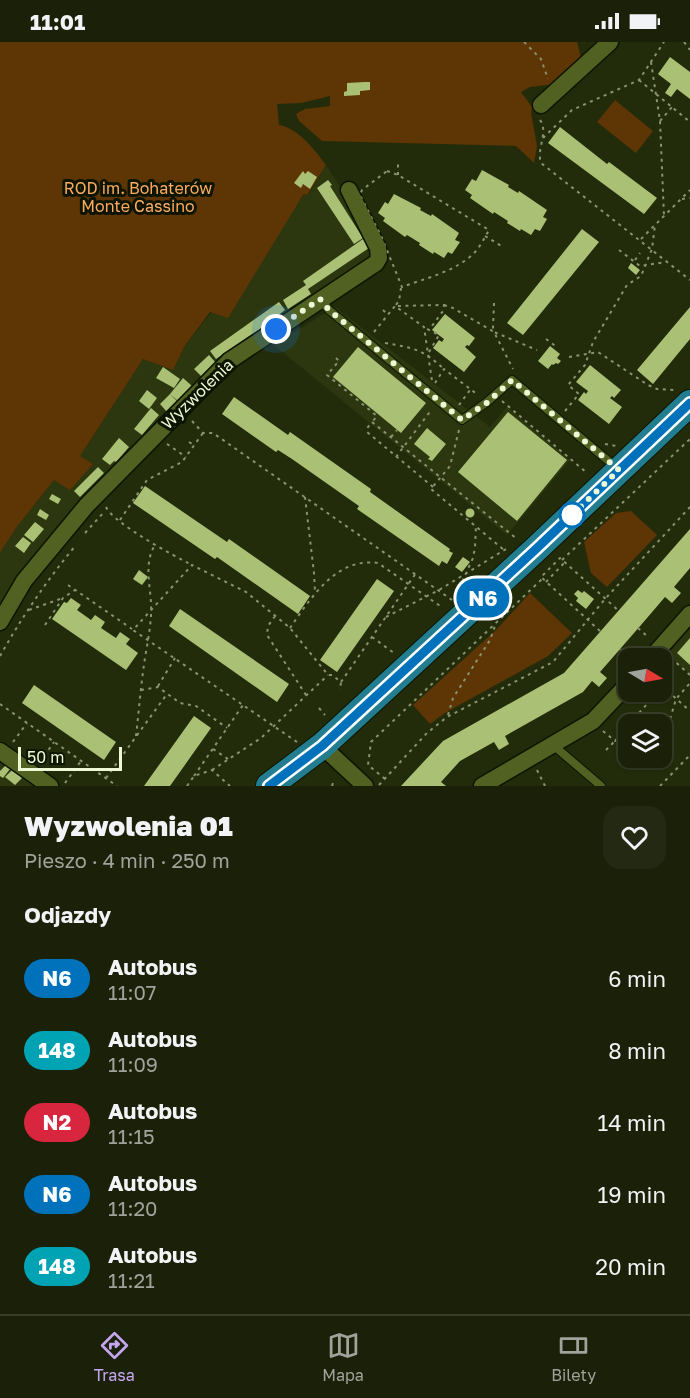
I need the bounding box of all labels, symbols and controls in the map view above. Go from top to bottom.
text: 11:01 [30,8,85,35]
park label: ROD im. Bohaterów Monte Cassino [64,178,212,216]
your location [261,314,291,344]
street label: Wyzwolenia [157,355,237,433]
unlabelled marker [559,502,585,528]
line badge: N6 [456,578,510,618]
text: N6 [468,585,498,611]
north arrow [618,648,672,702]
map controls [618,648,672,768]
button: layers [618,714,672,768]
scale bar [18,744,122,772]
text: 50 m [27,747,64,767]
button: heart [603,806,666,869]
text: Wyzwolenia 01 [24,809,233,842]
text: Pieszo · 4 min · 250 m [24,848,230,872]
text: Odjazdy [24,901,111,928]
text: Autobus [108,953,197,980]
text: N6 [42,965,72,991]
text: 6 min [608,965,666,992]
text: 11:07 [108,980,156,1004]
text: Autobus [108,1025,197,1052]
text: 148 [38,1037,76,1063]
text: 8 min [608,1037,666,1064]
text: 11:09 [108,1052,158,1076]
text: Autobus [108,1097,197,1124]
text: N2 [43,1109,71,1135]
text: 14 min [598,1109,666,1136]
text: 11:15 [108,1124,155,1148]
text: Autobus [108,1169,197,1196]
text: N6 [42,1181,72,1207]
text: 19 min [598,1181,666,1208]
text: 11:20 [108,1196,157,1220]
text: Autobus [108,1241,197,1268]
text: 148 [38,1253,76,1279]
text: 20 min [595,1253,666,1280]
text: 11:21 [108,1268,155,1292]
tab: Trasa [94,1329,135,1385]
tab: Mapa [322,1329,364,1385]
tab: Bilety [551,1329,596,1385]

